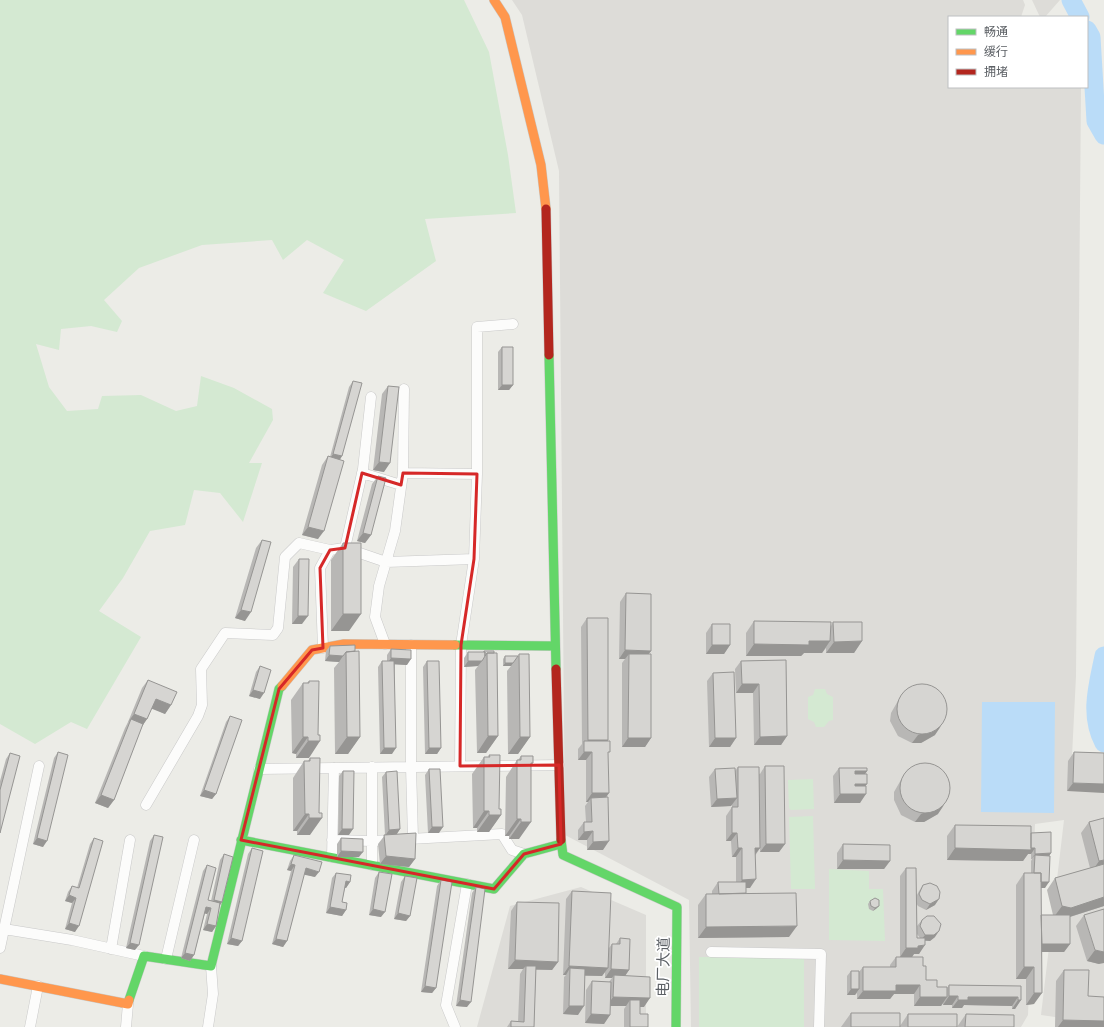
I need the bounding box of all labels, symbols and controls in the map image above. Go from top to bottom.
legend [948,16,1088,88]
text: 畅通 [984,24,1008,39]
text: 缓行 [984,44,1008,59]
text: 拥堵 [984,64,1008,79]
street label: 电厂大道 [653,937,673,997]

